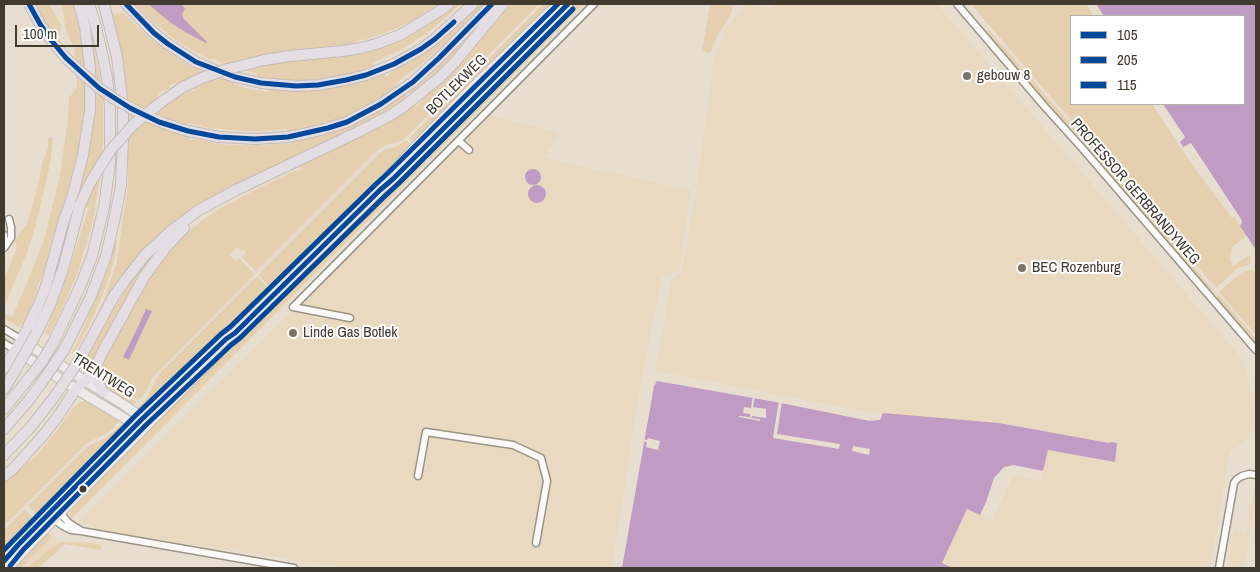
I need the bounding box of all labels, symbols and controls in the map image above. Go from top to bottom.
scale bar [18,15,101,47]
legend [1070,15,1245,105]
text: 100 m [23,23,57,44]
text: 105 [1117,24,1138,45]
text: 205 [1117,49,1138,70]
street label: BOTLEKWEG [423,51,491,119]
place label: gebouw 8 [977,67,1030,85]
marker: gebouw 8 [961,70,973,82]
text: 115 [1117,74,1137,95]
street label: PROFESSOR GERBRANDYWEG [1067,115,1203,269]
place label: BEC Rozenburg [1032,259,1121,277]
marker: BEC Rozenburg [1016,262,1028,274]
place label: Linde Gas Botlek [303,324,397,342]
marker: Linde Gas Botlek [287,327,299,339]
street label: TRENTWEG [68,350,138,402]
unlabelled marker [78,484,88,494]

